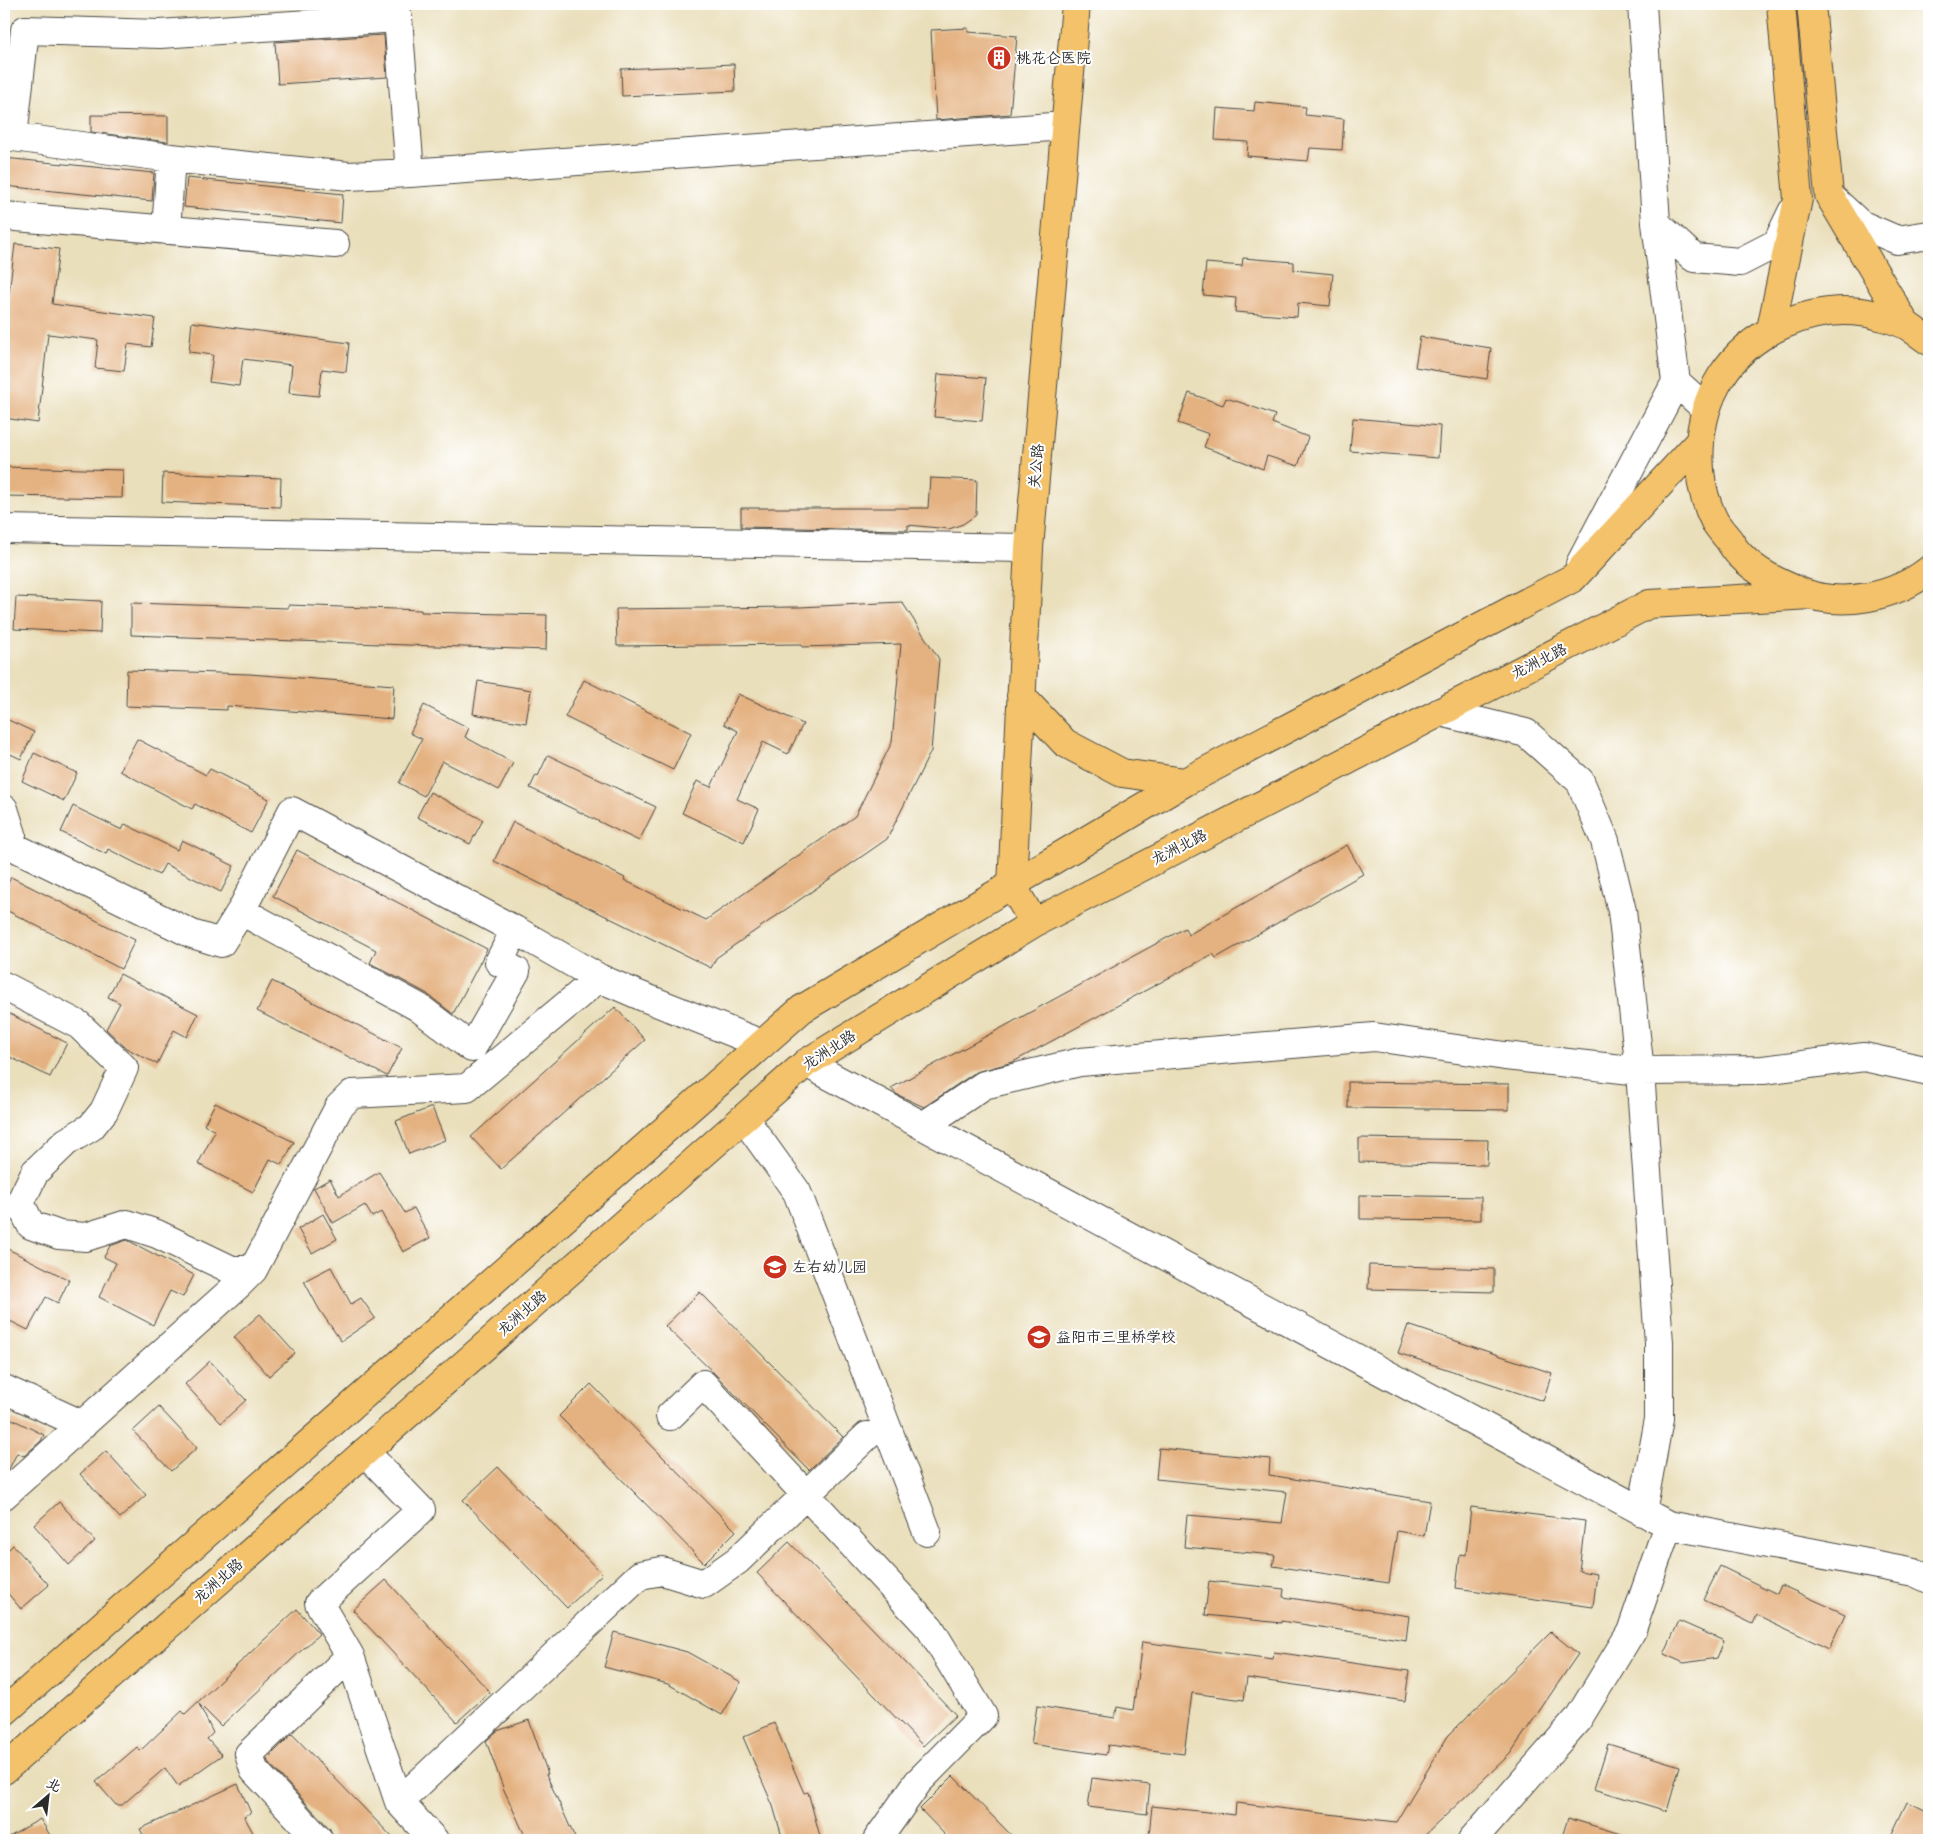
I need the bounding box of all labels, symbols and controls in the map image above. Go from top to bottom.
building icon: 桃花仑医院 [986,45,1012,71]
place label: 桃花仑医院 [1016,49,1091,69]
street label: 关公路 [1025,443,1049,489]
street label: 龙洲北路 [1508,639,1571,684]
street label: 龙洲北路 [1148,825,1211,870]
street label: 龙洲北路 [799,1026,860,1076]
school or university icon: 左右幼儿园 [762,1254,788,1280]
place label: 左右幼儿园 [792,1258,867,1278]
street label: 龙洲北路 [493,1287,552,1341]
school or university icon: 益阳市三里桥学校 [1026,1324,1052,1350]
place label: 益阳市三里桥学校 [1056,1328,1176,1348]
street label: 龙洲北路 [189,1555,248,1609]
north arrow [22,1772,72,1822]
text: 北 [43,1774,64,1797]

